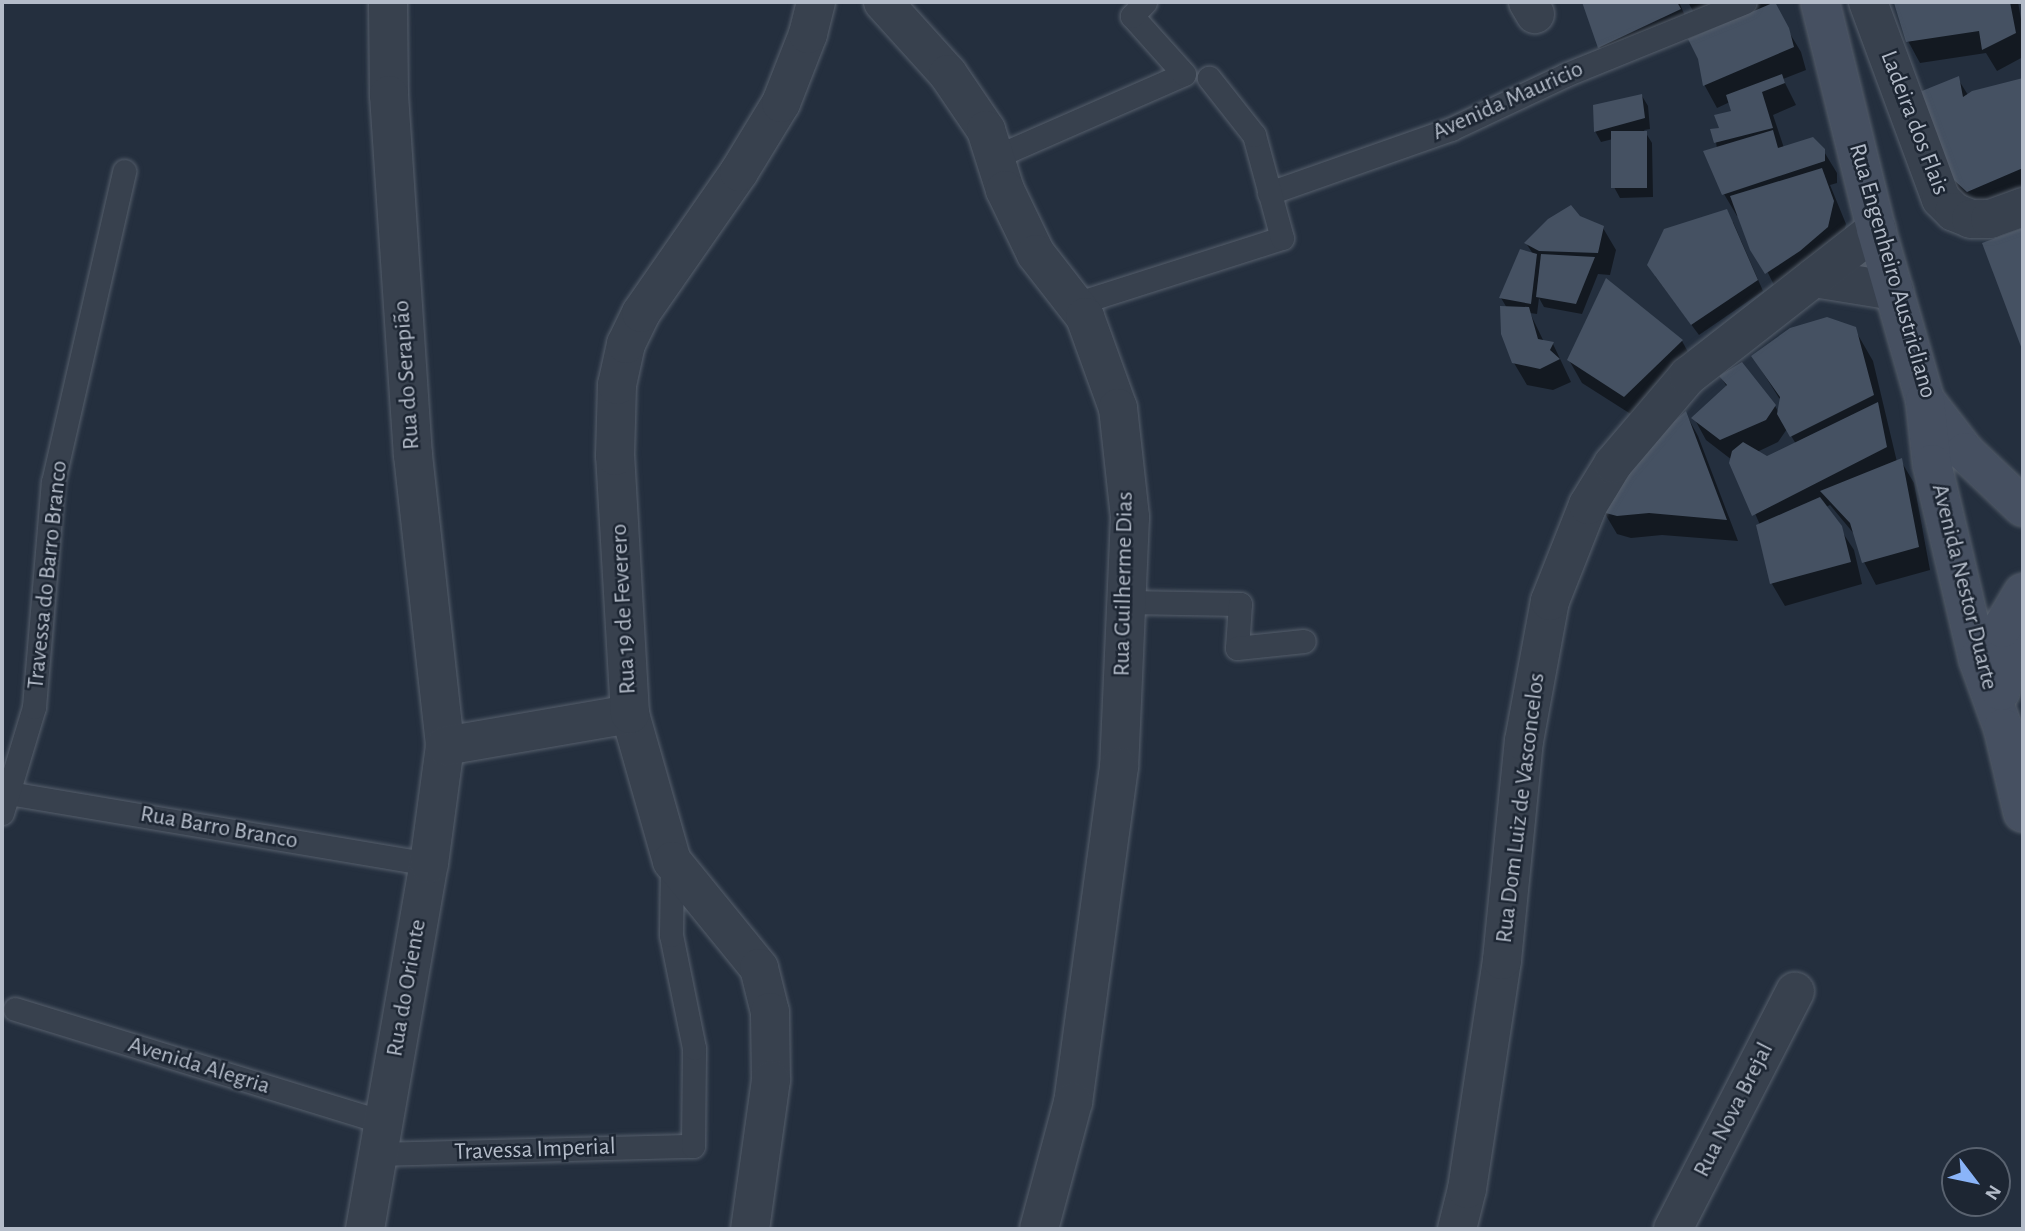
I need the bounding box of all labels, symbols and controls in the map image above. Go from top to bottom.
street label: Ladeira dos Flais [1873,47,1955,199]
street label: Avenida Mauricio [1428,55,1588,147]
street label: Rua Engenheiro Austricliano [1842,140,1942,402]
street label: Rua do Serapião [387,299,427,451]
street label: Travessa do Barro Branco [22,459,74,691]
street label: Avenida Nestor Duarte [1924,481,2004,693]
street label: Rua Guilherme Dias [1108,491,1140,677]
street label: Rua 19 de Feverero [605,523,643,695]
street label: Rua Dom Luiz de Vasconcelos [1490,671,1552,945]
street label: Rua Barro Branco [138,800,300,856]
street label: Rua do Oriente [381,917,433,1059]
street label: Avenida Alegria [125,1031,273,1101]
street label: Rua Nova Brejal [1688,1038,1780,1182]
street label: Travessa Imperial [454,1133,616,1167]
north arrow [1941,1147,2011,1217]
text: N [1981,1182,2004,1203]

